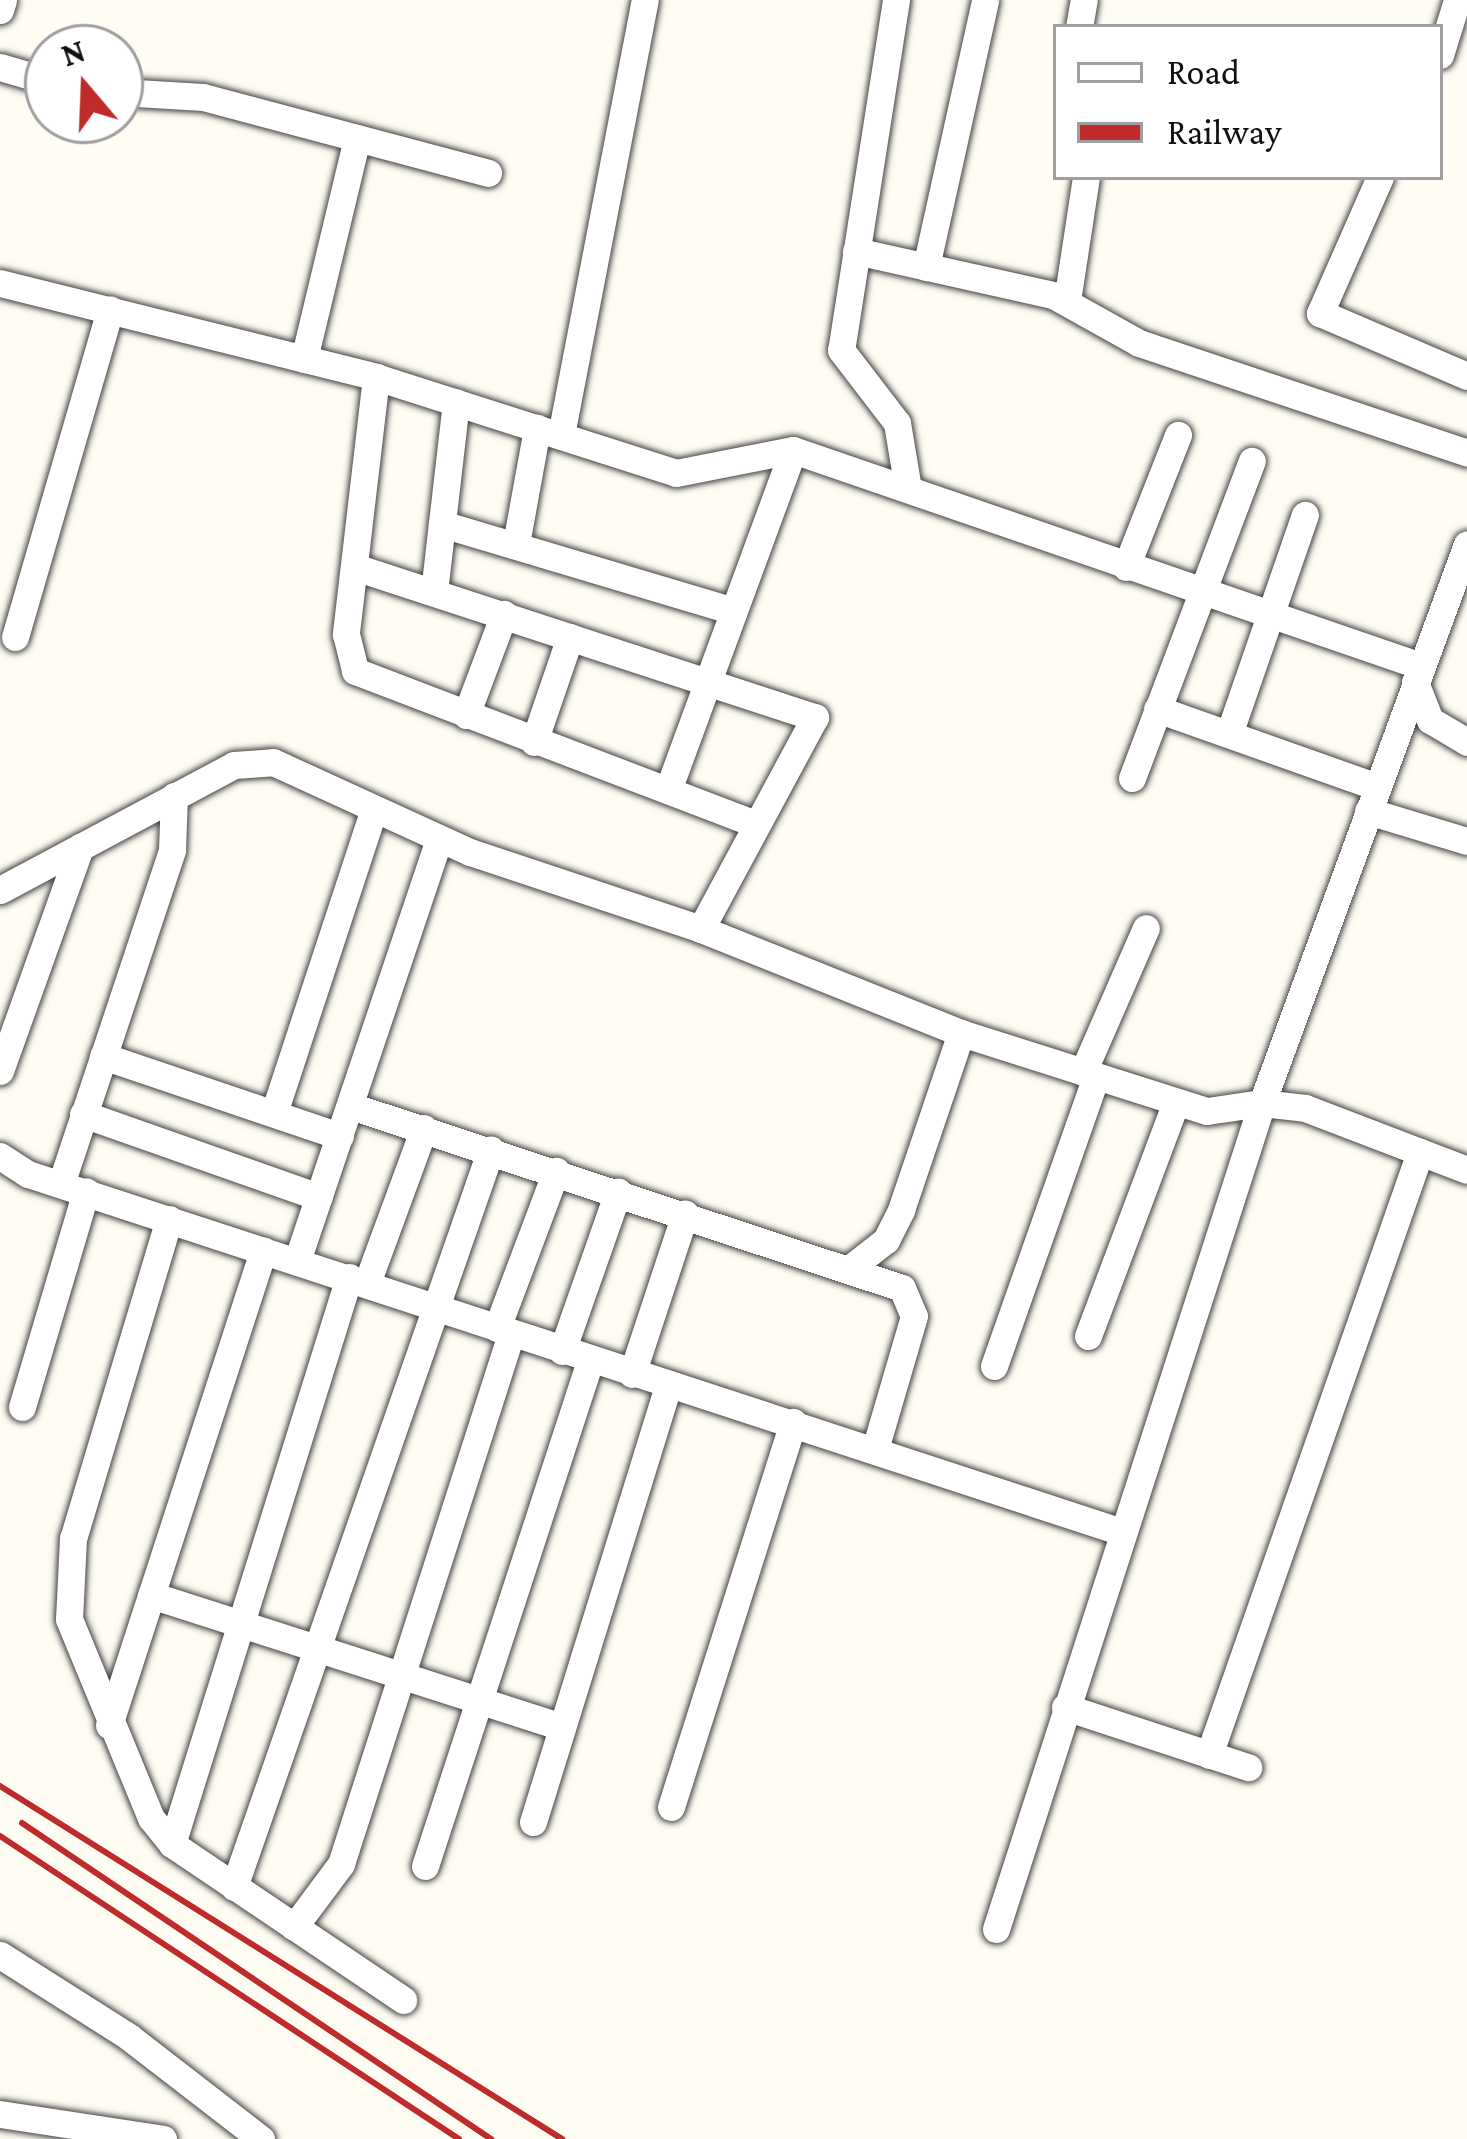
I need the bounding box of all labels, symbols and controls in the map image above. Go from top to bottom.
north arrow [24,24,144,144]
legend [1053,24,1443,180]
text: N [56,31,90,73]
text: Road [1167,52,1240,92]
text: Railway [1167,112,1282,152]

